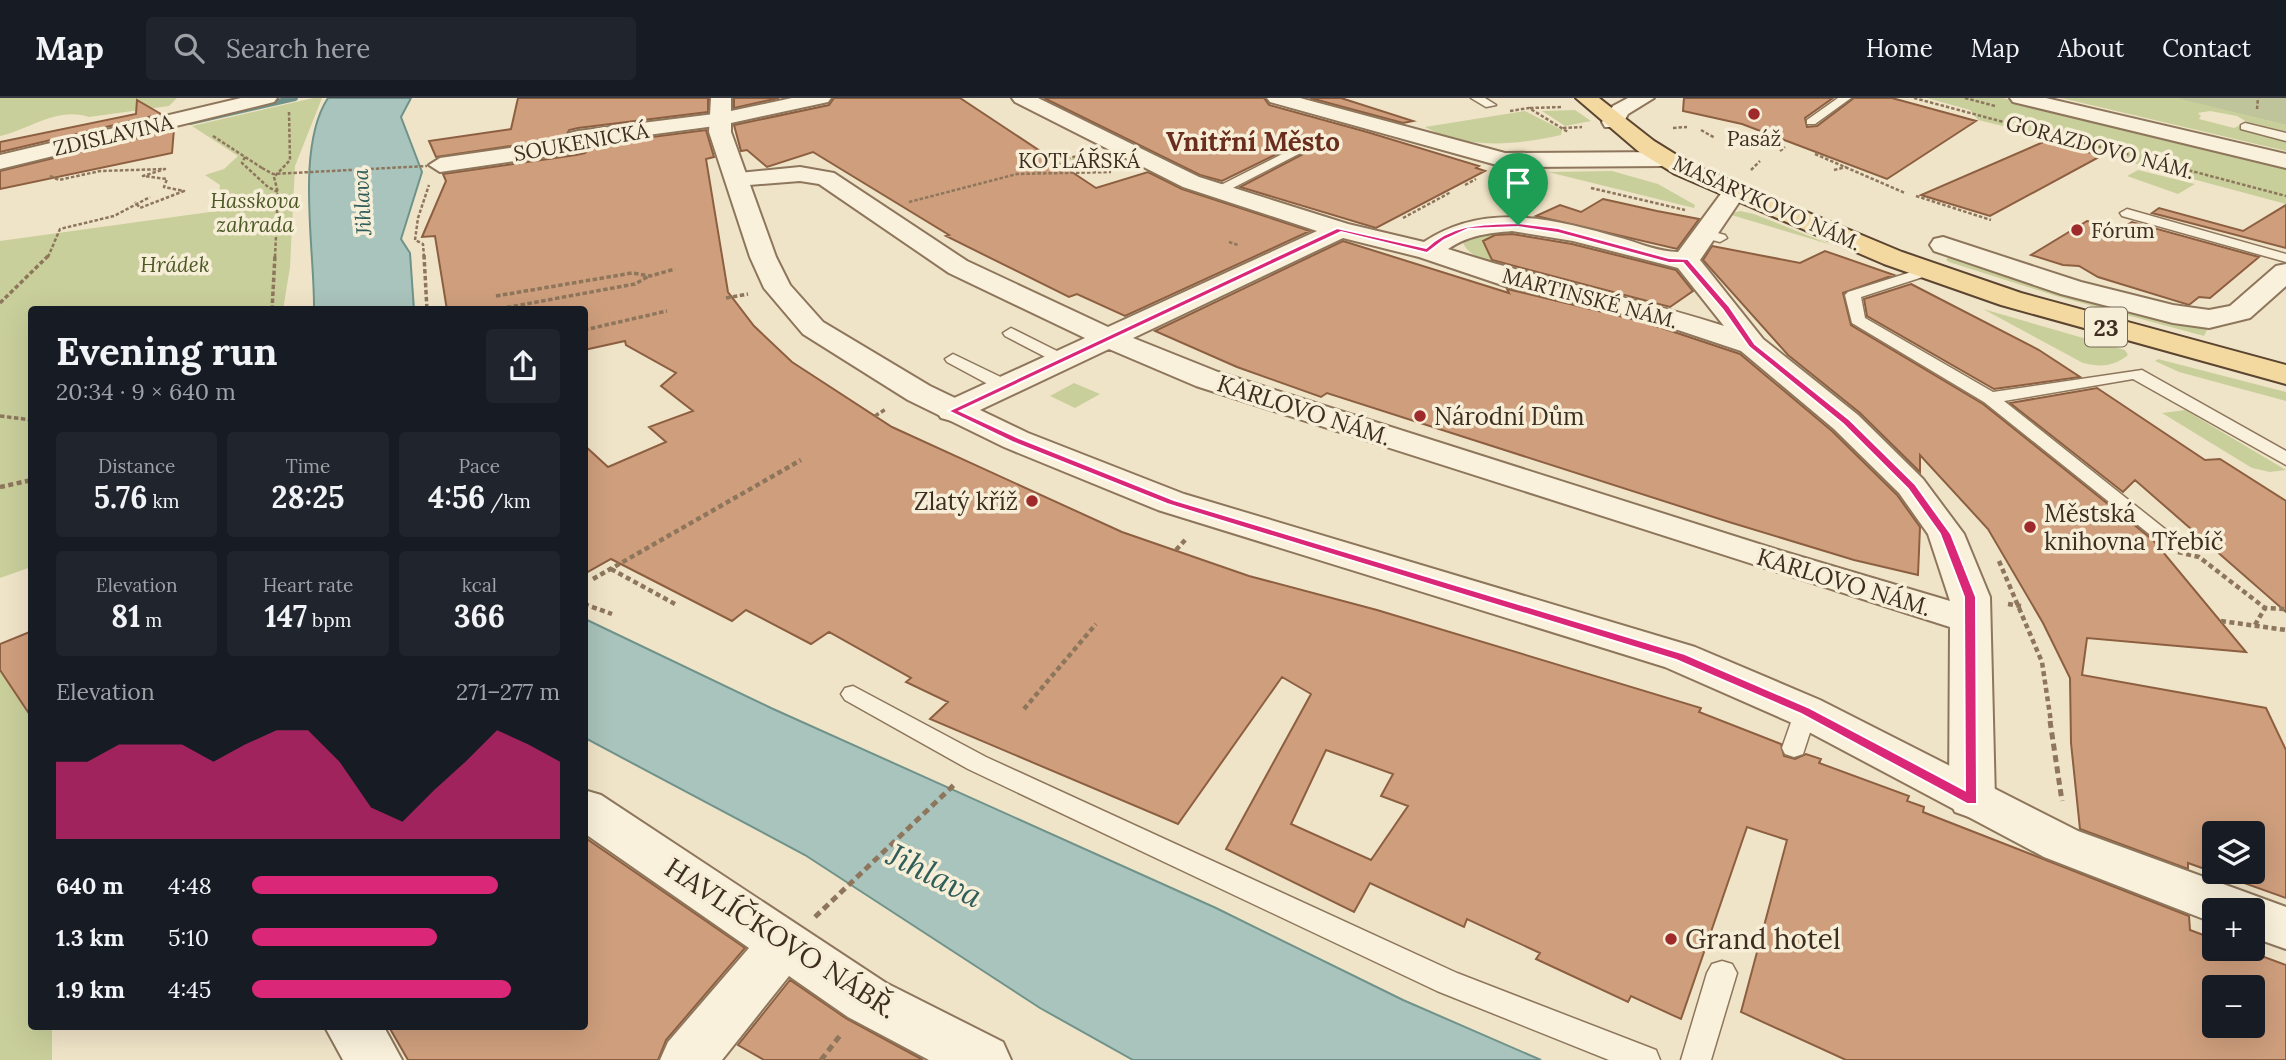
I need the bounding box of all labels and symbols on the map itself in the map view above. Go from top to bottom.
marker: Pasáž [1746,106,1762,122]
street label: ZDISLAVINA [51,108,176,162]
street label: GORAZDOVO NÁM. [2003,109,2197,185]
street label: SOUKENICKÁ [511,117,651,167]
district label: Vnitřní Město [1166,125,1340,158]
place label: Pasáž [1727,125,1781,152]
street label: KOTLÁŘSKÁ [1018,147,1141,174]
street label: MASARYKOVO NÁM. [1669,149,1865,257]
pin [1488,153,1548,225]
water label: Jihlava [347,168,377,237]
park label: Hasskova zahrada [210,187,300,238]
place label: Fórum [2091,217,2155,244]
marker: Fórum [2069,222,2085,238]
park label: Hrádek [140,251,210,278]
street label: MARTINSKÉ NÁM. [1499,262,1681,334]
road number: 23 [2085,308,2127,346]
street label: KARLOVO NÁM. [1213,367,1395,453]
place label: Národní Dům [1434,401,1584,432]
marker: Národní Dům [1412,408,1428,424]
place label: Zlatý kříž [914,486,1018,517]
marker: Zlatý kříž [1024,493,1040,509]
place label: Městská knihovna Třebíč [2044,498,2224,557]
marker: Městská knihovna Třebíč [2022,519,2038,535]
street label: KARLOVO NÁM. [1753,541,1935,623]
water label: Jihlava [880,833,990,916]
street label: HAVLÍČKOVO NÁBŘ. [658,849,904,1027]
place label: Grand hotel [1685,921,1841,957]
marker: Grand hotel [1663,931,1679,947]

